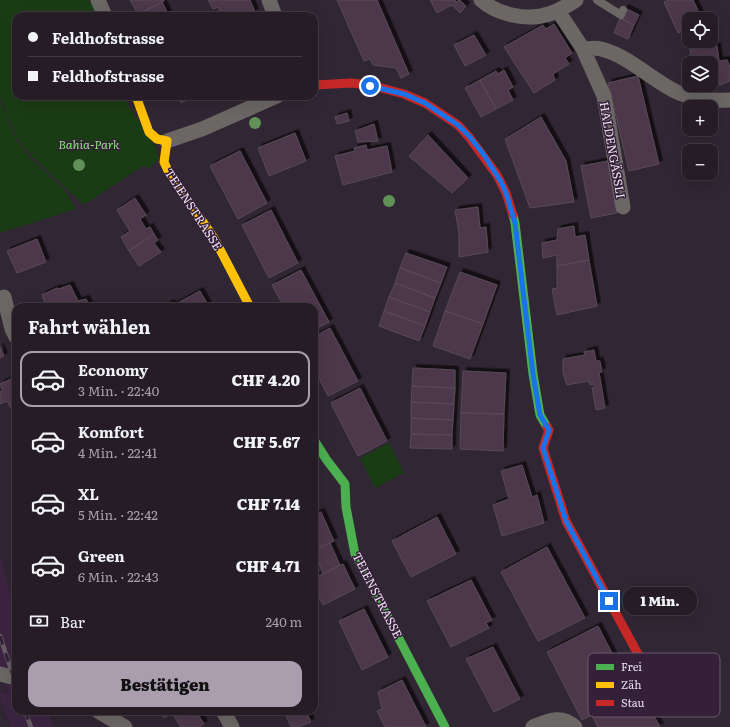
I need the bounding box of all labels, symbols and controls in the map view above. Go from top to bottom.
map controls [682,12,718,180]
button: locate [682,12,718,48]
text: Feldhofstrasse [52,26,164,49]
button: layers [682,56,718,92]
text: Feldhofstrasse [52,64,164,87]
route start [361,77,379,95]
street label: HALDENGÄSSLI [596,100,630,200]
button: + [682,100,718,136]
park label: Bahia-Park [58,135,120,153]
button: − [682,144,718,180]
street label: TEIENSTRASSE [161,165,227,254]
text: Fahrt wählen [28,313,151,340]
text: Economy [78,358,148,381]
icon: car [30,361,66,397]
text: CHF 4.20 [232,368,300,391]
text: 3 Min. · 22:40 [78,381,159,400]
text: Komfort [78,420,144,443]
icon: car [30,423,66,459]
text: CHF 5.67 [233,430,300,453]
text: 4 Min. · 22:41 [78,443,157,462]
text: XL [78,482,99,505]
icon: car [30,485,66,521]
text: CHF 7.14 [237,492,300,515]
text: 5 Min. · 22:42 [78,505,158,524]
text: Green [78,544,125,567]
icon: car [30,547,66,583]
street label: TEIENSTRASSE [349,549,408,641]
text: CHF 4.71 [236,554,300,577]
text: 6 Min. · 22:43 [78,567,159,586]
callout: 1 Min. [623,587,697,615]
text: 1 Min. [640,591,680,610]
route end [600,592,618,610]
icon: cash [28,610,50,632]
text: Bar [60,610,85,633]
text: 240 m [266,612,302,631]
legend [588,653,720,717]
text: Frei [621,658,642,674]
button: Bestätigen [28,661,302,707]
text: Zäh [621,676,641,692]
text: Stau [621,694,644,710]

